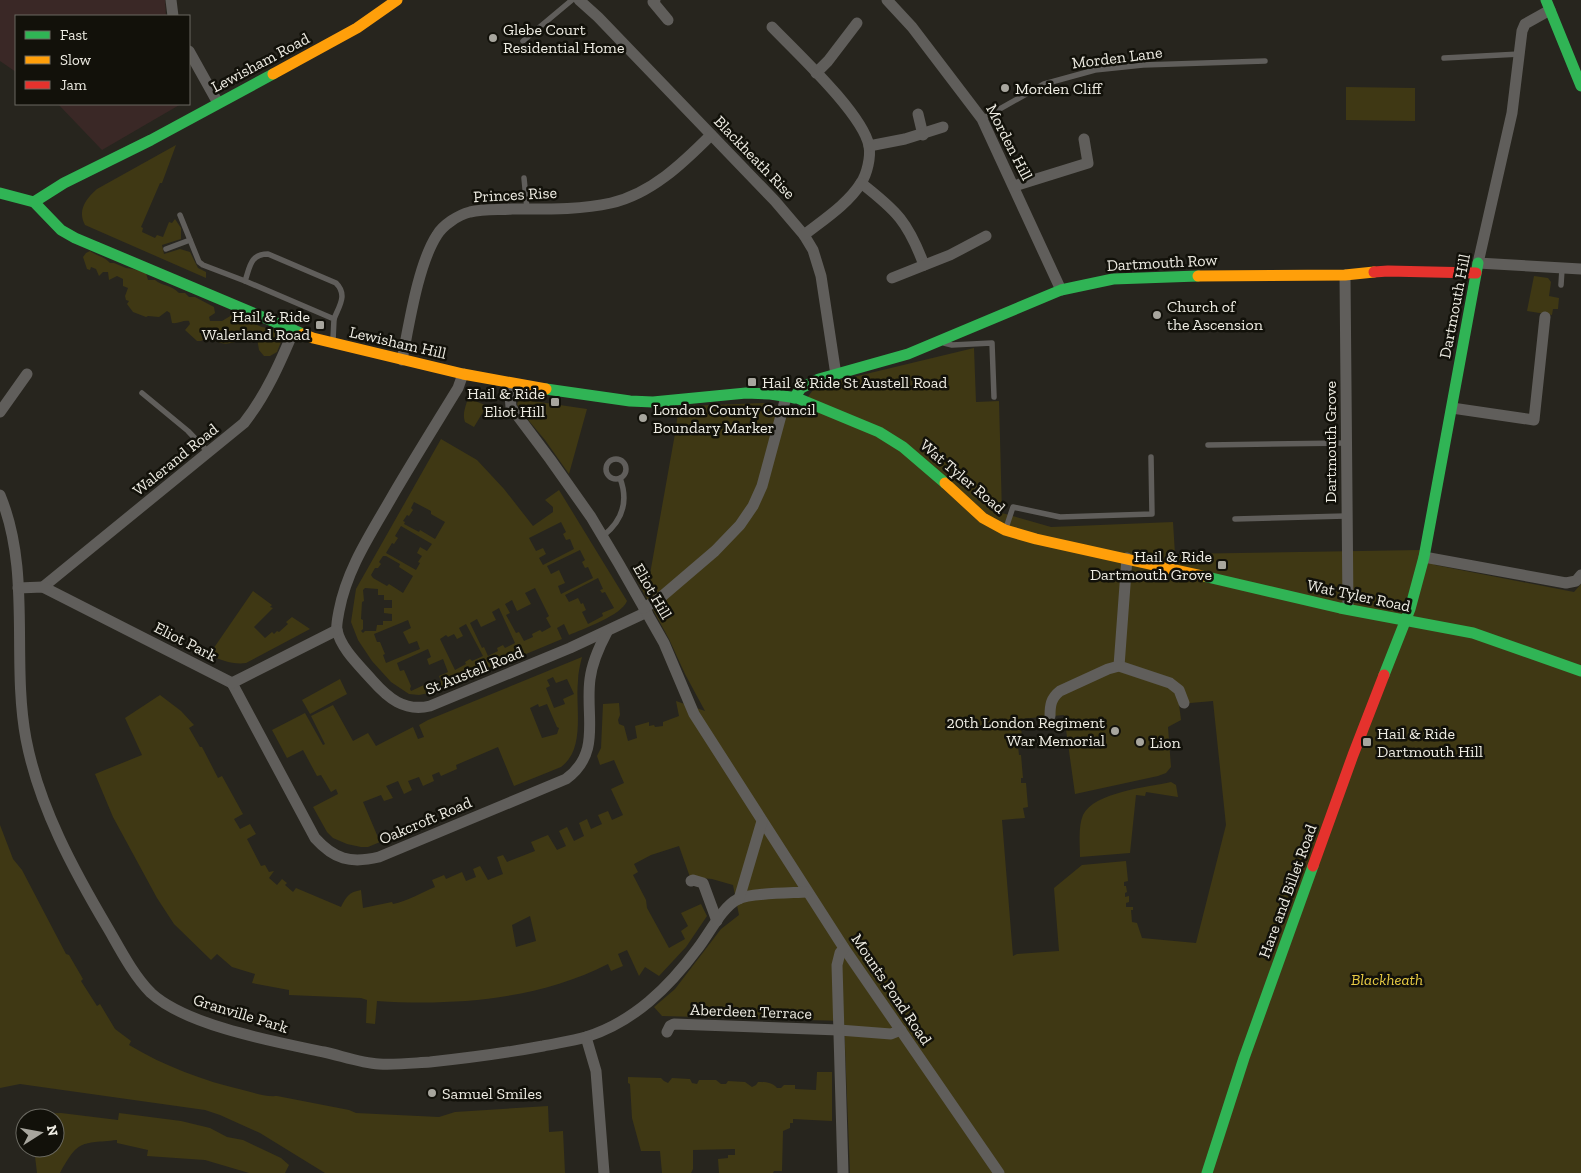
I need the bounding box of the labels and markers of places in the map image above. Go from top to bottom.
place label: Glebe Court Residential Home [503,20,624,57]
marker: Glebe Court Residential Home [487,32,499,44]
place label: Morden Cliff [1015,79,1103,98]
marker: Morden Cliff [999,82,1011,94]
place label: Church of the Ascension [1167,297,1264,334]
place label: Hail & Ride Walerland Road [202,307,310,344]
marker: Church of the Ascension [1151,309,1163,321]
marker: Hail & Ride Walerland Road [314,319,326,331]
place label: Hail & Ride St Austell Road [762,373,948,392]
marker: Hail & Ride St Austell Road [746,376,758,388]
place label: Hail & Ride Eliot Hill [467,384,545,421]
marker: Hail & Ride Eliot Hill [549,396,561,408]
place label: London County Council Boundary Marker [653,400,816,437]
marker: London County Council Boundary Marker [637,412,649,424]
place label: Hail & Ride Dartmouth Grove [1090,547,1212,584]
marker: Hail & Ride Dartmouth Grove [1216,559,1228,571]
place label: 20th London Regiment War Memorial [946,713,1105,750]
place label: Hail & Ride Dartmouth Hill [1377,724,1483,761]
marker: 20th London Regiment War Memorial [1109,725,1121,737]
place label: Lion [1150,733,1181,752]
marker: Lion [1134,736,1146,748]
marker: Hail & Ride Dartmouth Hill [1361,736,1373,748]
place label: Samuel Smiles [442,1084,542,1103]
marker: Samuel Smiles [426,1087,438,1099]

